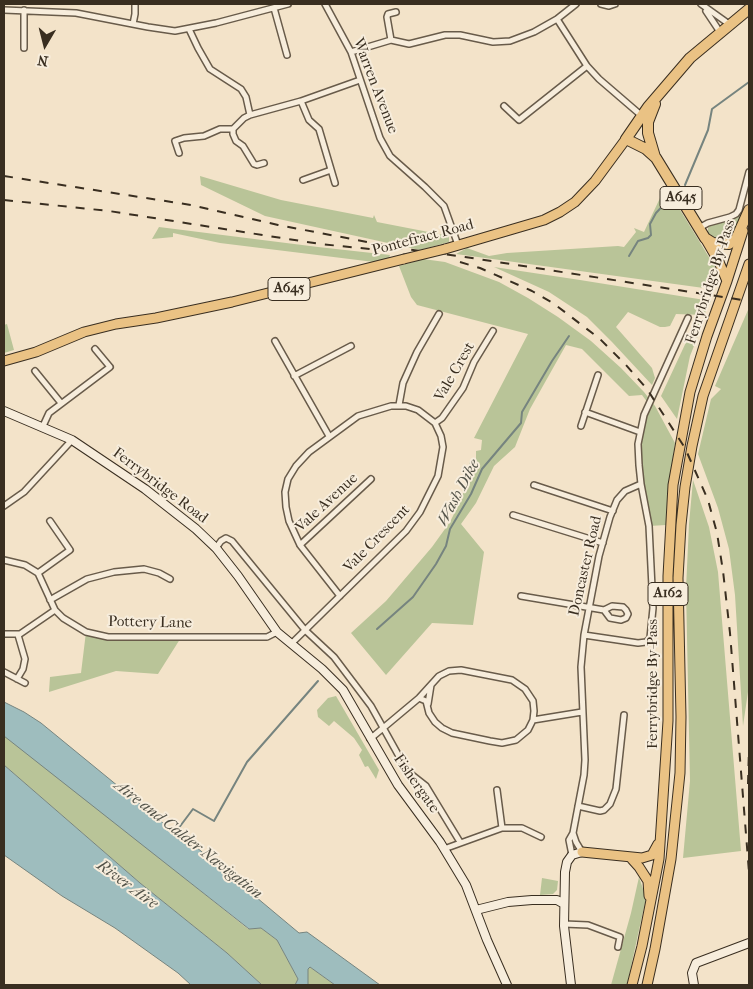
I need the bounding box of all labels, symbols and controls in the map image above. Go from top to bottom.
north arrow [20,20,70,70]
street label: Warren Avenue [348,36,402,136]
text: N [36,51,49,70]
road number: A645 [660,187,702,210]
street label: Pontefract Road [370,216,476,260]
street label: Ferrybridge By-Pass [682,217,740,347]
road number: A645 [268,278,310,300]
street label: Vale Crest [431,339,479,405]
street label: Ferrybridge Road [109,444,211,528]
water label: Wash Dike [434,457,484,529]
street label: Vale Avenue [292,470,362,536]
street label: Vale Crescent [340,501,414,577]
street label: Doncaster Road [566,514,606,618]
road number: A162 [648,582,688,606]
street label: Pottery Lane [108,613,192,633]
street label: Ferrybridge By-Pass [644,619,662,749]
street label: Fishergate [389,751,443,817]
water label: Aire and Calder Navigation [110,776,266,904]
water label: River Aire [93,856,161,914]

